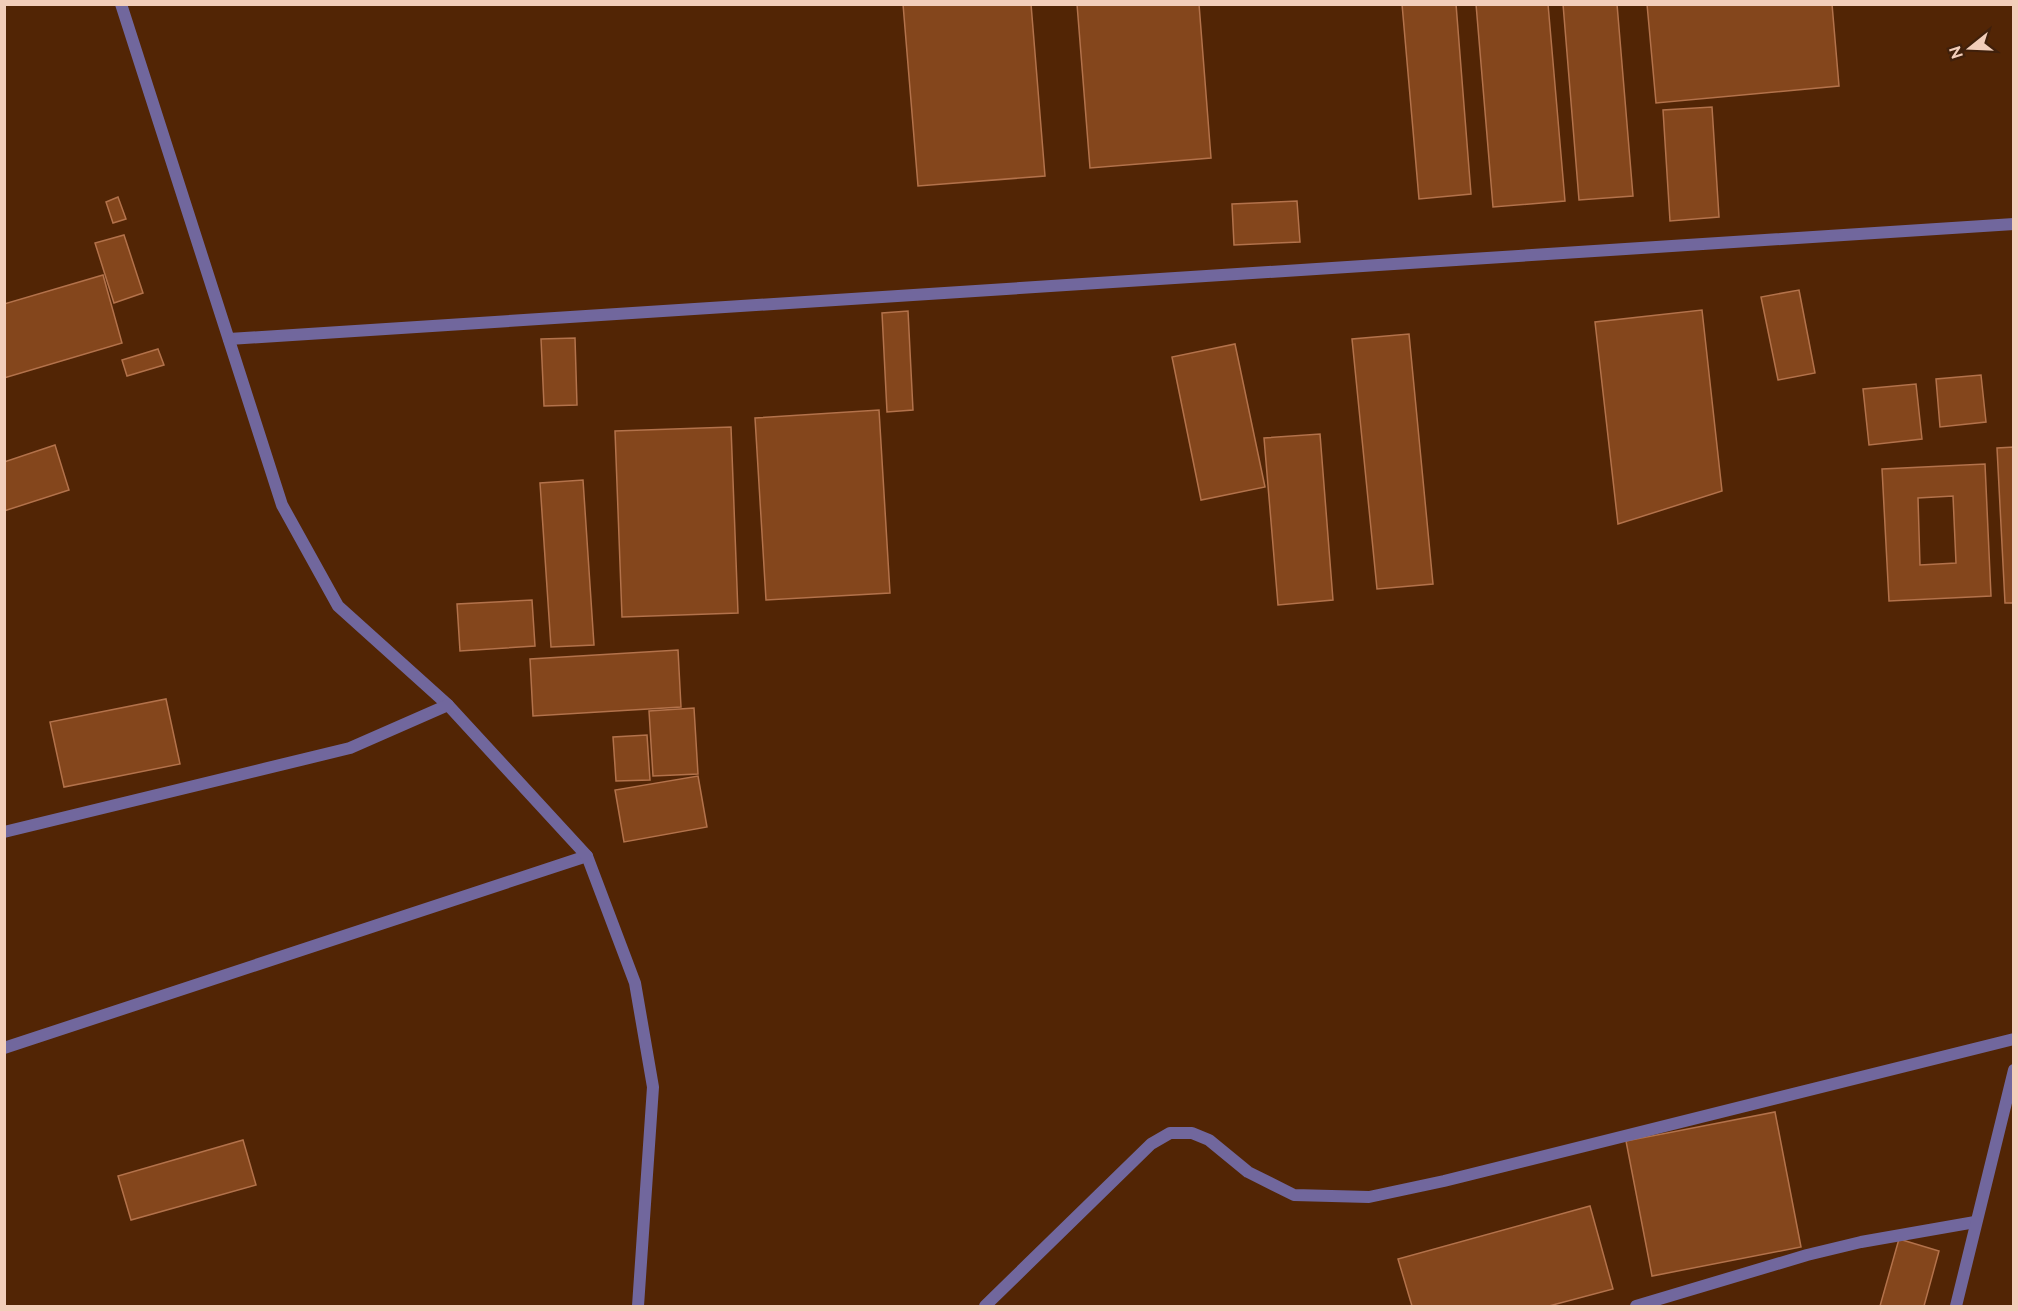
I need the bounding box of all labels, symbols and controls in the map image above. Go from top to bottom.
north arrow [1940,18,2000,78]
text: N [1945,44,1967,61]

